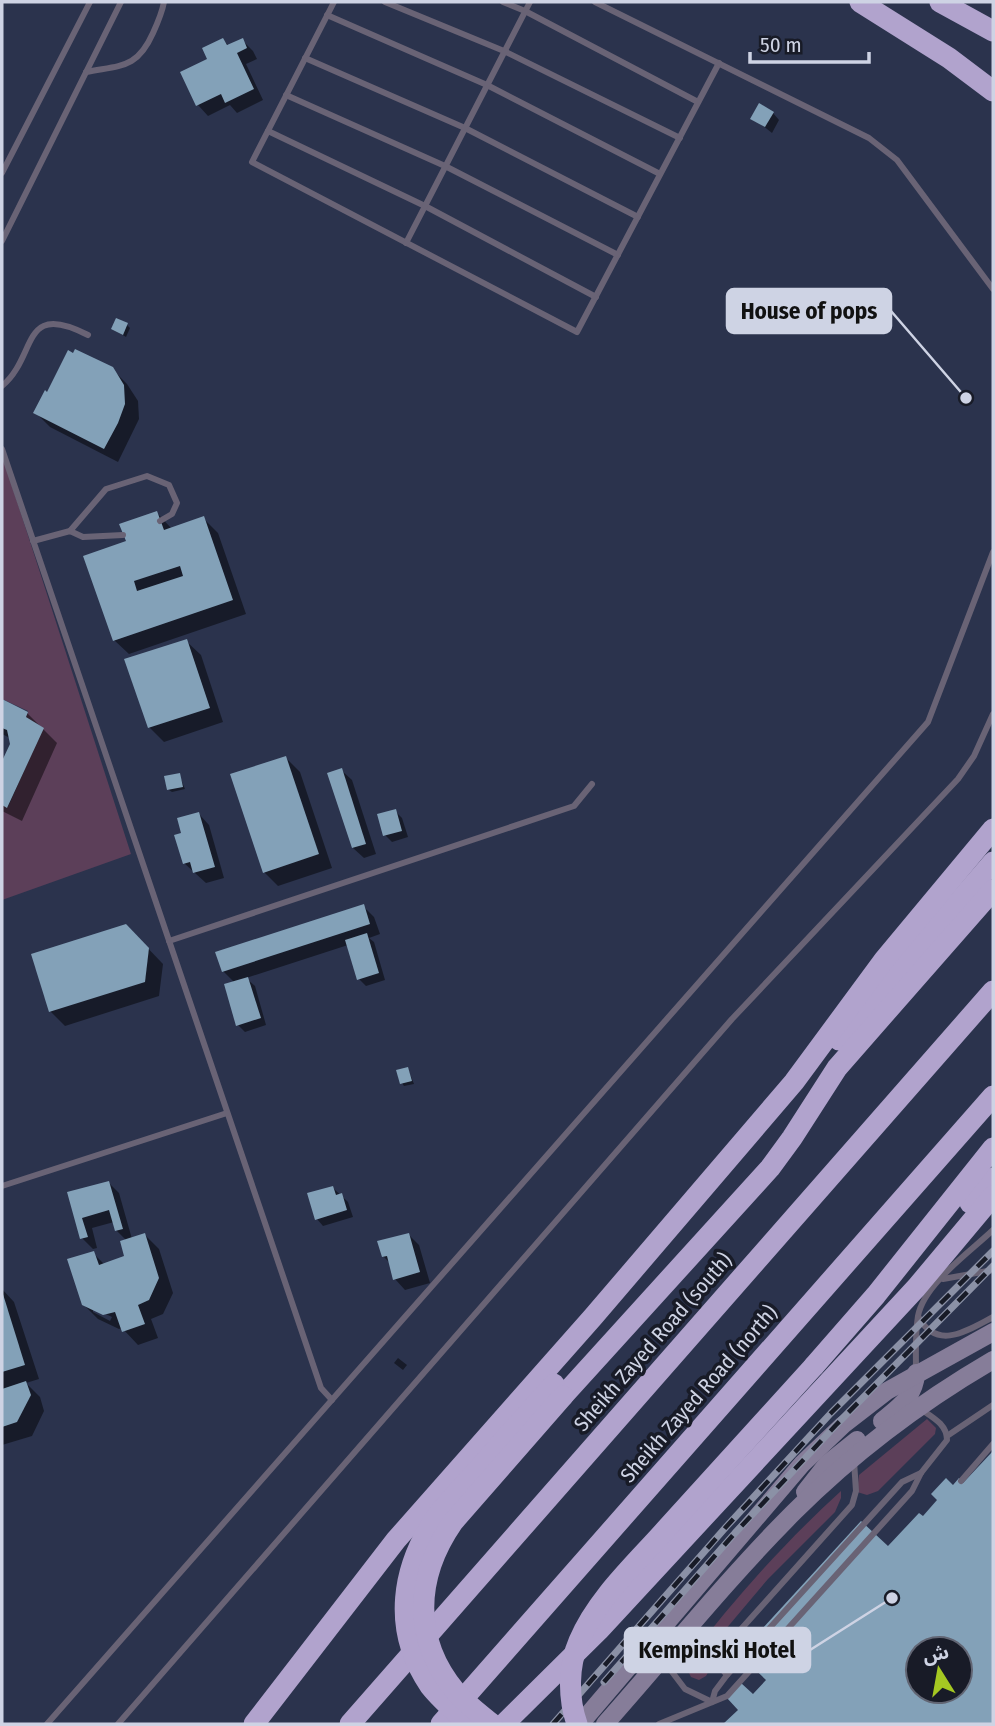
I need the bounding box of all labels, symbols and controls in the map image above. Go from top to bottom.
scale bar [750,21,869,65]
text: 50 m [760,32,802,58]
callout: House of pops [727,289,891,333]
text: House of pops [741,297,877,325]
street label: Sheikh Zayed Road (south) [568,1247,738,1437]
street label: Sheikh Zayed Road (north) [615,1300,783,1488]
callout: Kempinski Hotel [625,1628,810,1672]
north arrow [904,1635,974,1705]
text: Kempinski Hotel [639,1636,796,1664]
text: ش [921,1640,951,1668]

